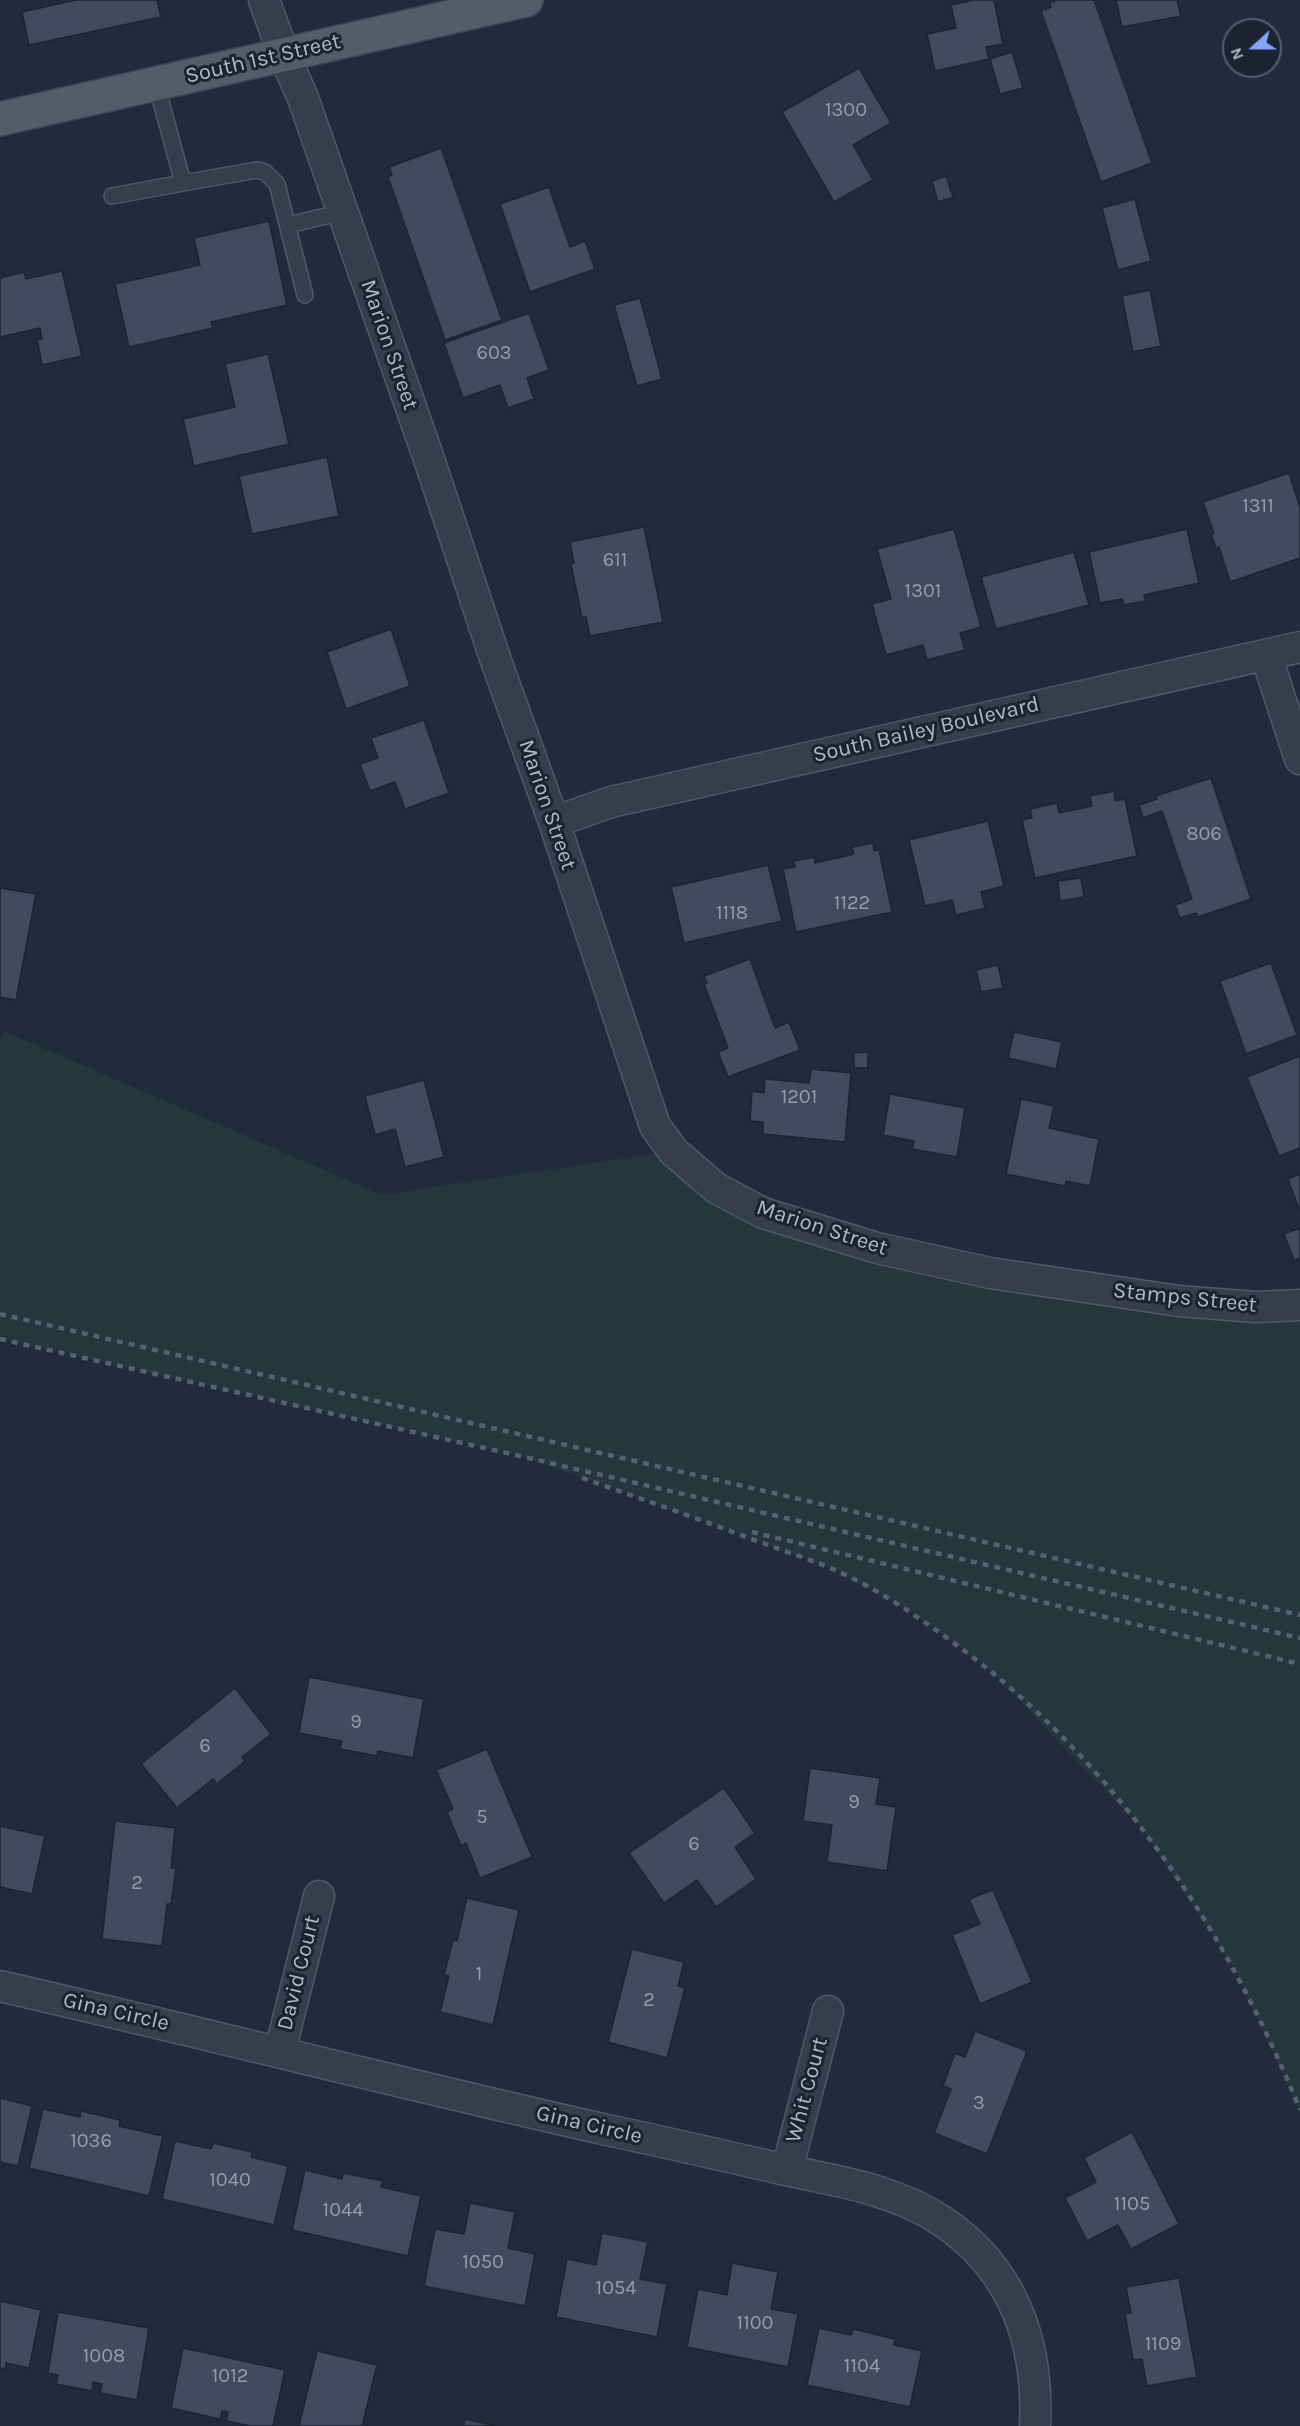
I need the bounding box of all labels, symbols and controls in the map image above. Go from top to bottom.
north arrow [1222,18,1282,78]
street label: South 1st Street [183,28,343,90]
text: N [1226,45,1248,63]
house number: 1300 [825,98,867,122]
street label: Marion Street [354,276,424,414]
house number: 603 [476,341,512,365]
house number: 1311 [1242,494,1274,518]
house number: 611 [603,548,627,572]
house number: 1301 [905,579,941,603]
street label: South Bailey Boulevard [810,691,1042,769]
street label: Marion Street [512,736,582,874]
house number: 806 [1186,822,1222,846]
house number: 1122 [834,891,870,915]
house number: 1118 [716,901,748,925]
house number: 1201 [781,1085,817,1109]
street label: Marion Street [753,1194,891,1262]
street label: Stamps Street [1112,1277,1258,1319]
house number: 9 [350,1710,362,1734]
house number: 6 [199,1734,211,1758]
house number: 9 [848,1790,860,1814]
house number: 5 [476,1805,488,1829]
house number: 6 [688,1832,700,1856]
house number: 2 [131,1871,143,1895]
street label: David Court [272,1913,326,2033]
house number: 1 [476,1962,482,1986]
street label: Gina Circle [60,1987,172,2037]
house number: 2 [643,1988,655,2012]
street label: Whit Court [780,2034,834,2146]
house number: 3 [973,2091,985,2115]
street label: Gina Circle [533,2100,645,2150]
house number: 1036 [70,2129,112,2153]
house number: 1040 [209,2168,251,2192]
house number: 1105 [1114,2192,1150,2216]
house number: 1044 [323,2198,363,2222]
house number: 1050 [462,2250,504,2274]
house number: 1054 [596,2276,636,2300]
house number: 1100 [737,2311,773,2335]
house number: 1109 [1145,2332,1181,2356]
house number: 1008 [83,2344,125,2368]
house number: 1104 [844,2354,880,2378]
house number: 1012 [212,2364,248,2388]

